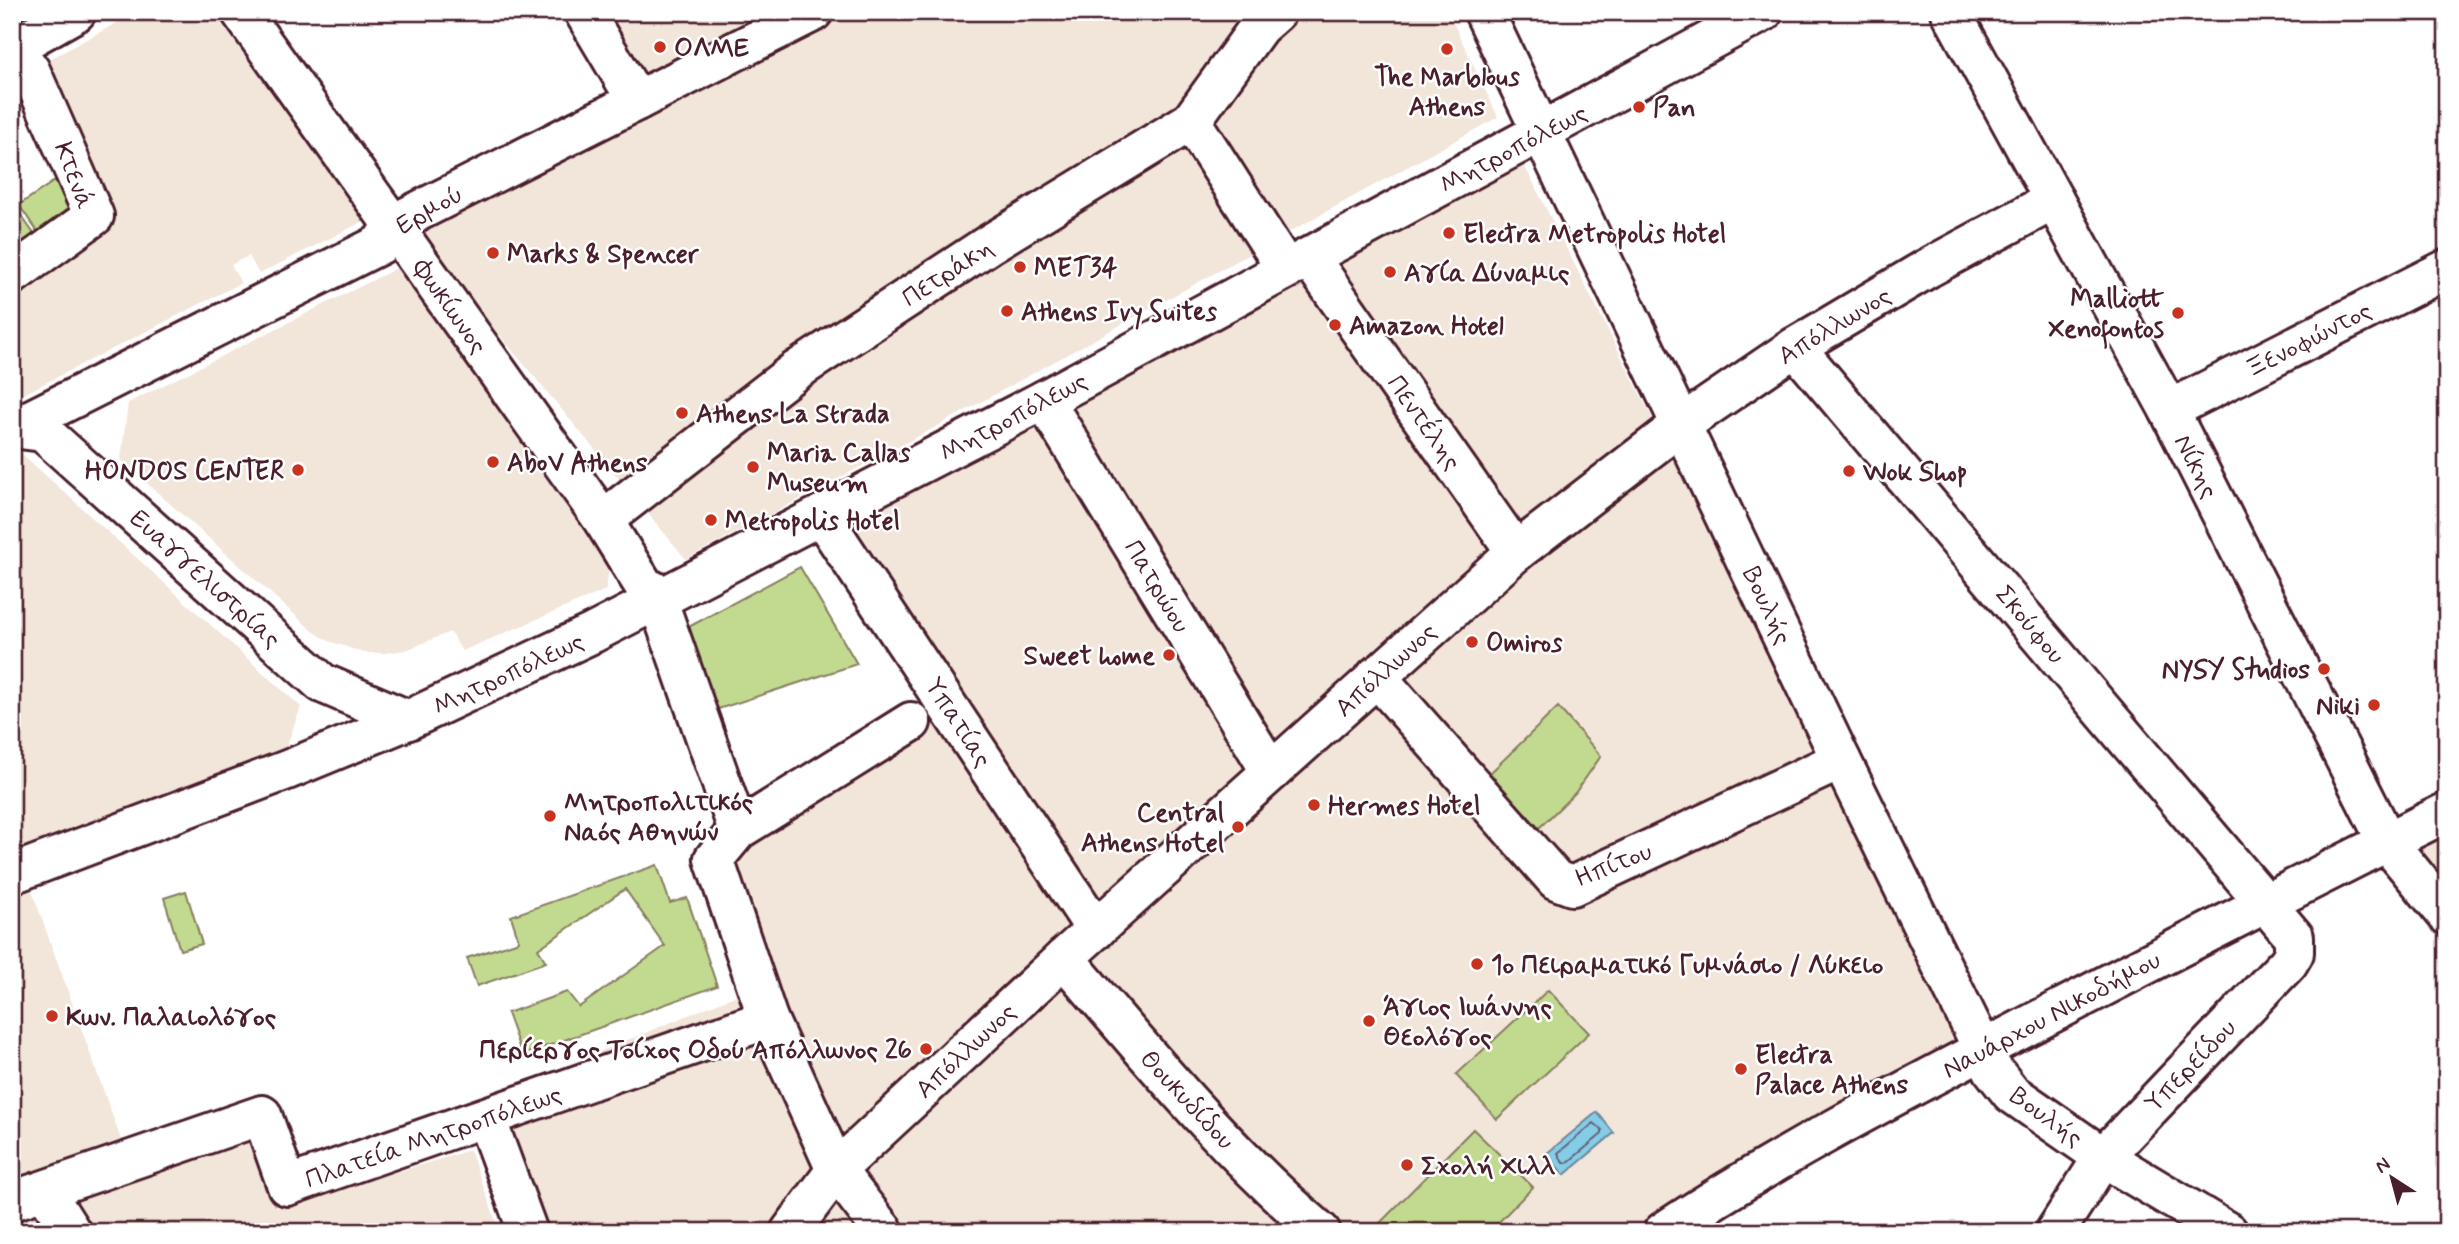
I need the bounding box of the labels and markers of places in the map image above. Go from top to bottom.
place label: ΟΛΜΕ [674,32,750,66]
marker: ΟΛΜΕ [652,39,668,55]
marker: The Marblous Athens [1439,41,1455,57]
place label: The Marblous Athens [1374,61,1520,125]
place label: Pan [1653,92,1696,126]
marker: Pan [1631,99,1647,115]
place label: Electra Metropolis Hotel [1463,218,1726,252]
marker: Electra Metropolis Hotel [1441,225,1457,241]
place label: Marks & Spencer [507,238,700,272]
marker: Marks & Spencer [485,245,501,261]
place label: MET34 [1034,252,1117,286]
place label: Αγία Δύναμις [1404,257,1569,291]
marker: MET34 [1012,259,1028,275]
marker: Αγία Δύναμις [1382,264,1398,280]
place label: Malliott Xenofontos [2048,283,2164,349]
place label: Athens Ivy Suites [1021,296,1217,330]
marker: Athens Ivy Suites [999,303,1015,319]
marker: Malliott Xenofontos [2170,305,2186,321]
place label: Amazon Hotel [1349,310,1504,344]
marker: Amazon Hotel [1327,317,1343,333]
place label: Athens La Strada [696,398,890,432]
marker: Athens La Strada [674,405,690,421]
place label: Maria Callas Museum [767,437,911,501]
place label: AboV Athens [507,447,648,481]
marker: AboV Athens [485,454,501,470]
place label: HONDOS CENTER [85,455,284,489]
place label: Wok Shop [1862,456,1967,490]
marker: Maria Callas Museum [745,459,761,475]
marker: HONDOS CENTER [290,462,306,478]
marker: Wok Shop [1841,463,1857,479]
place label: Metropolis Hotel [725,505,900,539]
marker: Metropolis Hotel [703,512,719,528]
place label: Omiros [1486,627,1563,661]
marker: Omiros [1464,634,1480,650]
place label: Sweet home [1024,640,1155,674]
marker: Sweet home [1161,647,1177,663]
place label: NYSY Studios [2162,654,2310,688]
marker: NYSY Studios [2316,661,2332,677]
place label: Niki [2316,690,2360,724]
marker: Niki [2366,697,2382,713]
place label: Μητροπολιτικός Ναός Αθηνών [564,786,753,850]
place label: Hermes Hotel [1328,790,1481,824]
place label: Central Athens Hotel [1081,797,1224,861]
marker: Hermes Hotel [1306,797,1322,813]
marker: Μητροπολιτικός Ναός Αθηνών [542,808,558,824]
marker: Central Athens Hotel [1230,819,1246,835]
place label: 1ο Πειραματικό Γυμνάσιο / Λύκειο [1491,949,1884,983]
marker: 1ο Πειραματικό Γυμνάσιο / Λύκειο [1469,956,1485,972]
place label: Άγιος Ιωάννης Θεολόγος [1383,991,1552,1055]
place label: Κων. Παλαιολόγος [66,1001,276,1035]
marker: Κων. Παλαιολόγος [44,1008,60,1024]
marker: Άγιος Ιωάννης Θεολόγος [1361,1013,1377,1029]
place label: Περίεργος Τοίχος Οδού Απόλλωνος 26 [479,1034,912,1068]
place label: Electra Palace Athens [1755,1039,1908,1103]
marker: Περίεργος Τοίχος Οδού Απόλλωνος 26 [918,1041,934,1057]
marker: Electra Palace Athens [1733,1061,1749,1077]
place label: Σχολή Χιλλ [1421,1150,1556,1184]
marker: Σχολή Χιλλ [1399,1157,1415,1173]

